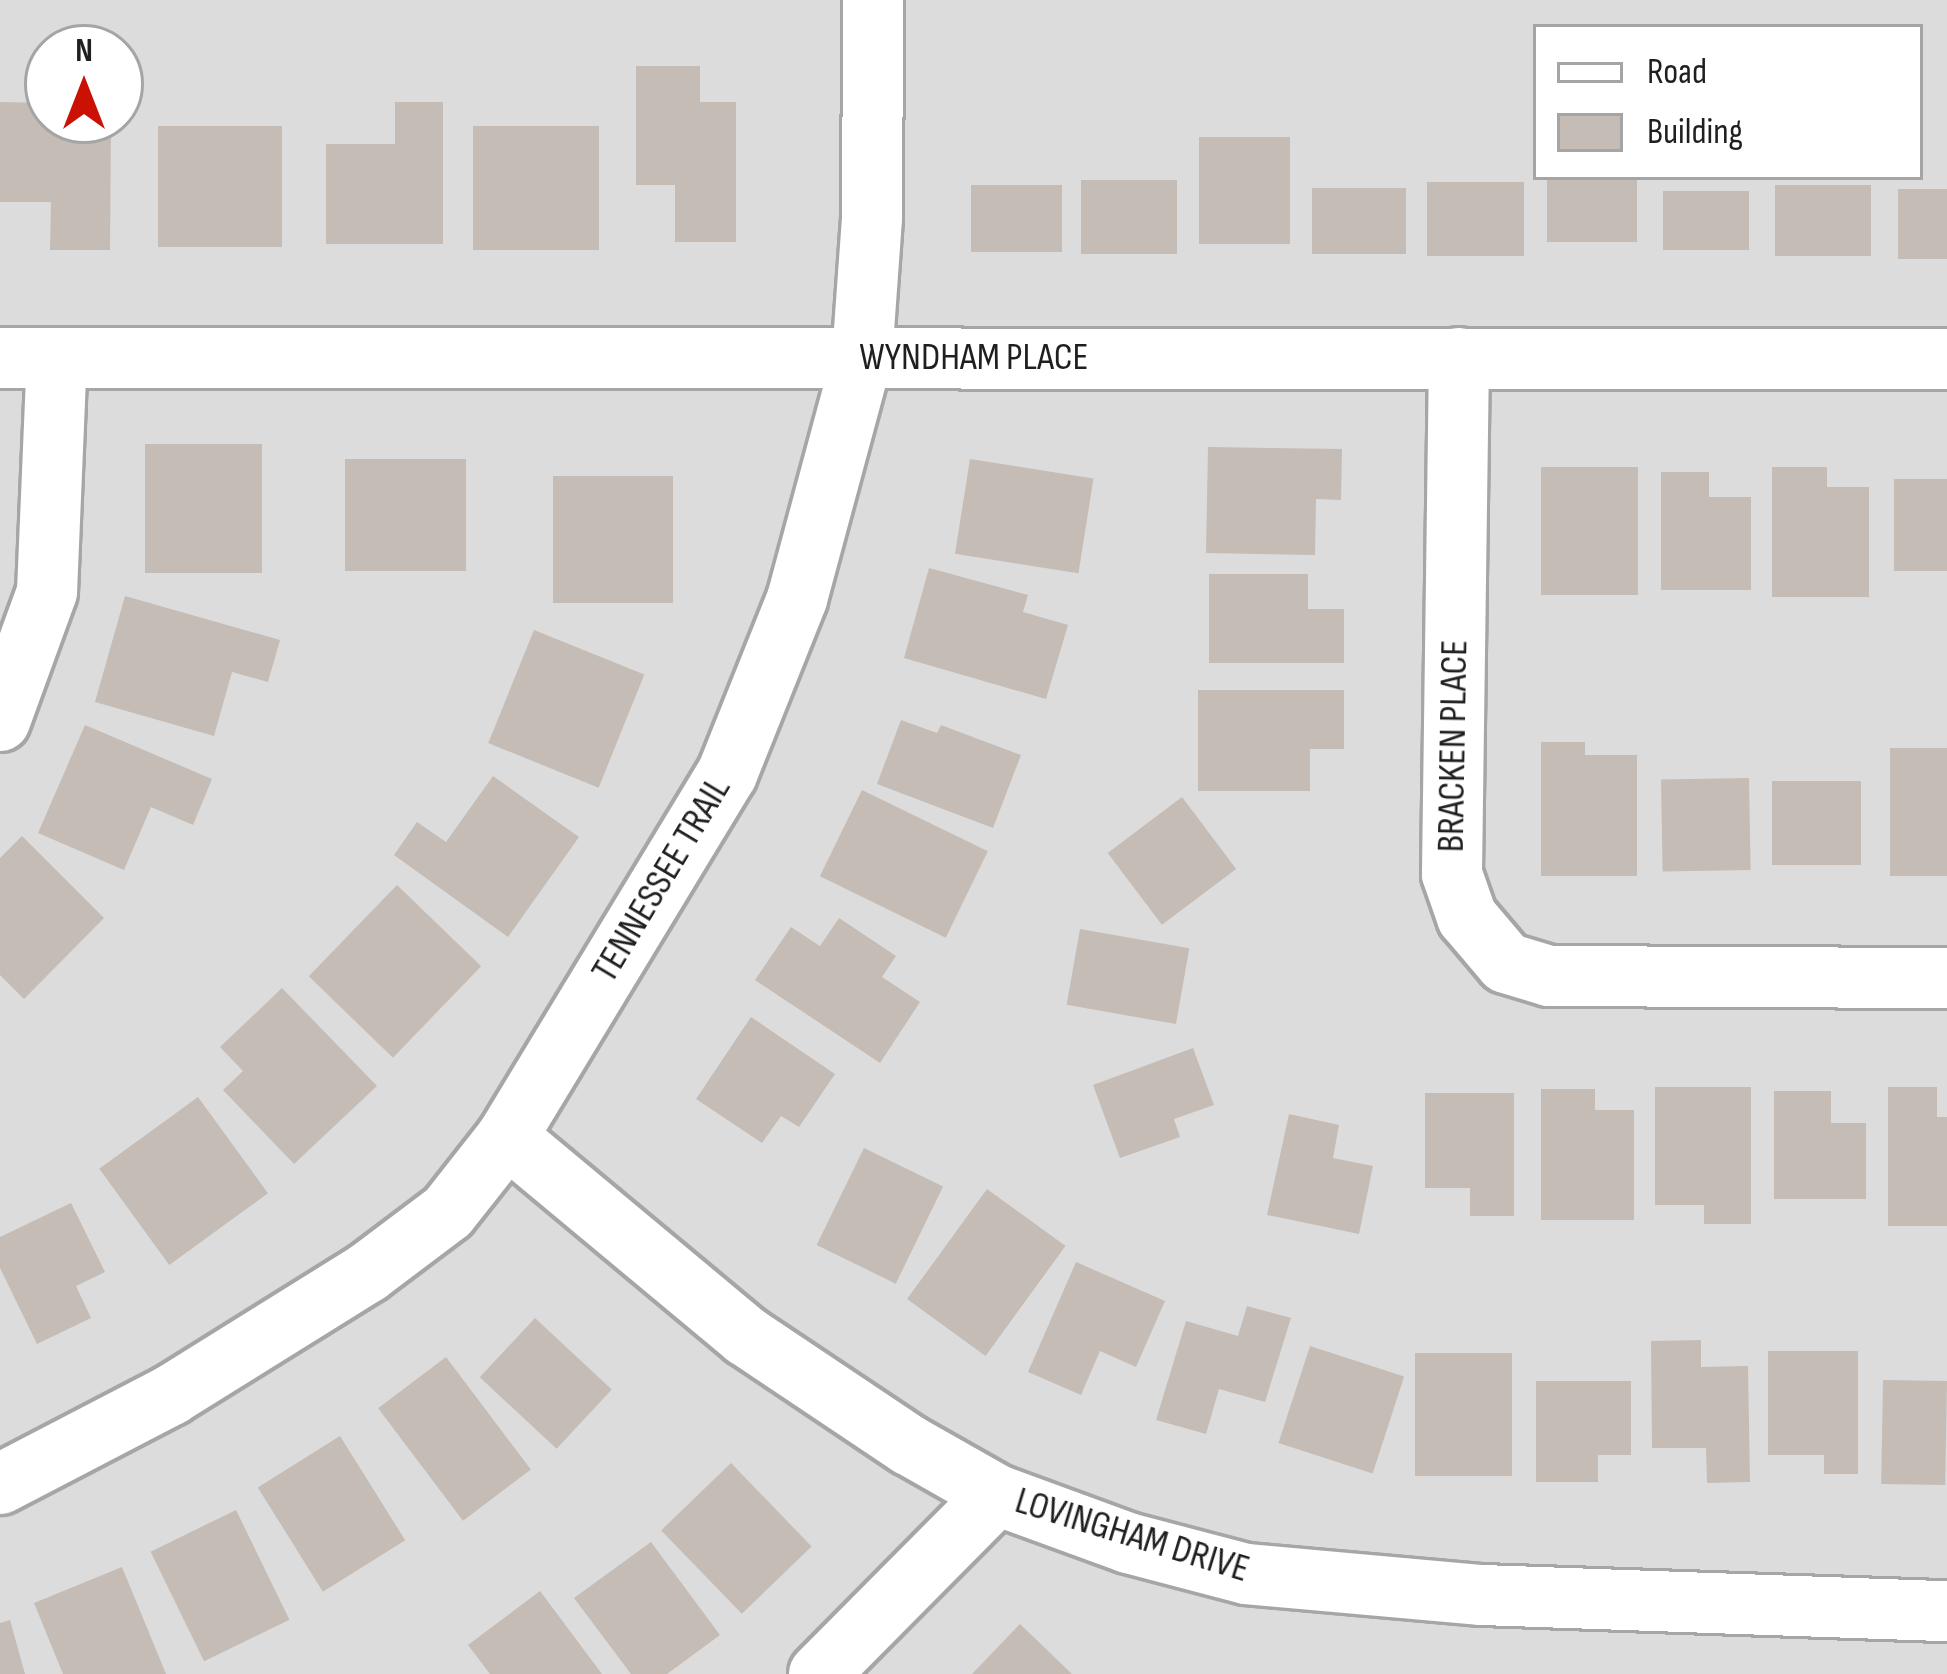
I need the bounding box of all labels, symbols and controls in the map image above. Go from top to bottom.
north arrow [24,24,144,144]
legend [1533,24,1923,180]
text: N [75,31,93,71]
text: Road [1647,51,1707,94]
text: Building [1647,111,1743,154]
street label: WYNDHAM PLACE [859,335,1089,381]
street label: BRACKEN PLACE [1429,639,1479,853]
street label: TENNESSEE TRAIL [582,769,742,991]
street label: LOVINGHAM DRIVE [1009,1478,1255,1594]

